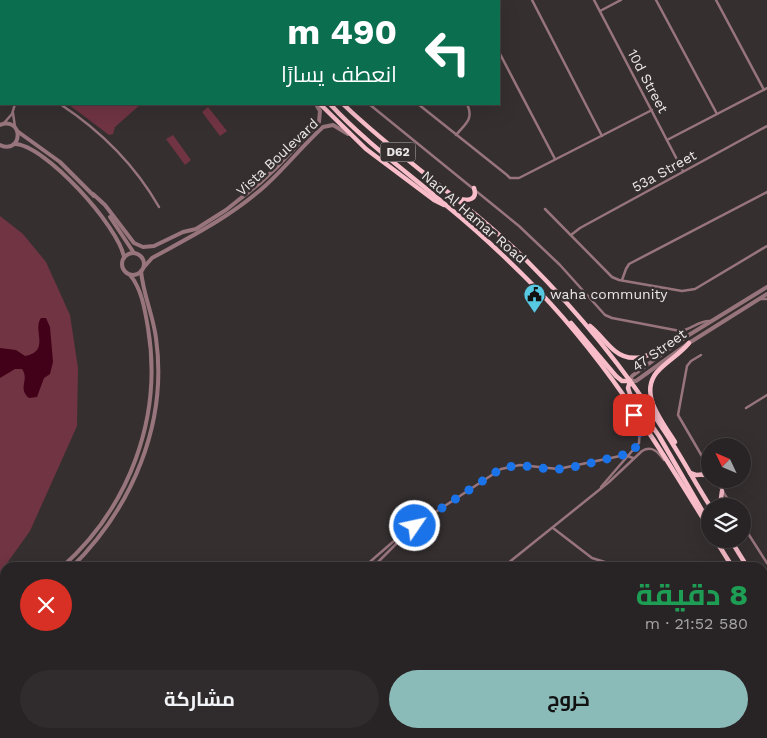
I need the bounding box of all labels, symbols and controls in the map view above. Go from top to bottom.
text: 490 m [287,11,397,53]
icon: left [415,20,480,85]
street label: 10d Street [625,46,672,116]
text: انعطف يسارًا [281,62,397,87]
street label: Vista Boulevard [233,115,321,199]
road number: D62 [380,142,416,162]
street label: 53a Street [629,147,699,195]
street label: Nad Al Hamar Road [419,167,529,267]
public building icon: waha community [522,282,546,313]
place label: waha community [550,286,668,302]
street label: 47 Street [629,326,689,374]
pin [613,394,655,436]
icon: arrive [620,401,648,429]
north arrow [701,438,751,488]
map controls [701,438,751,548]
button: layers [701,498,751,548]
position arrow [388,499,440,551]
text: 8 دقيقة [636,577,748,612]
button: close [20,579,72,631]
text: 580 m · 21:52 [645,614,748,633]
button: مشاركة [20,670,379,728]
button: خروج [389,670,748,728]

